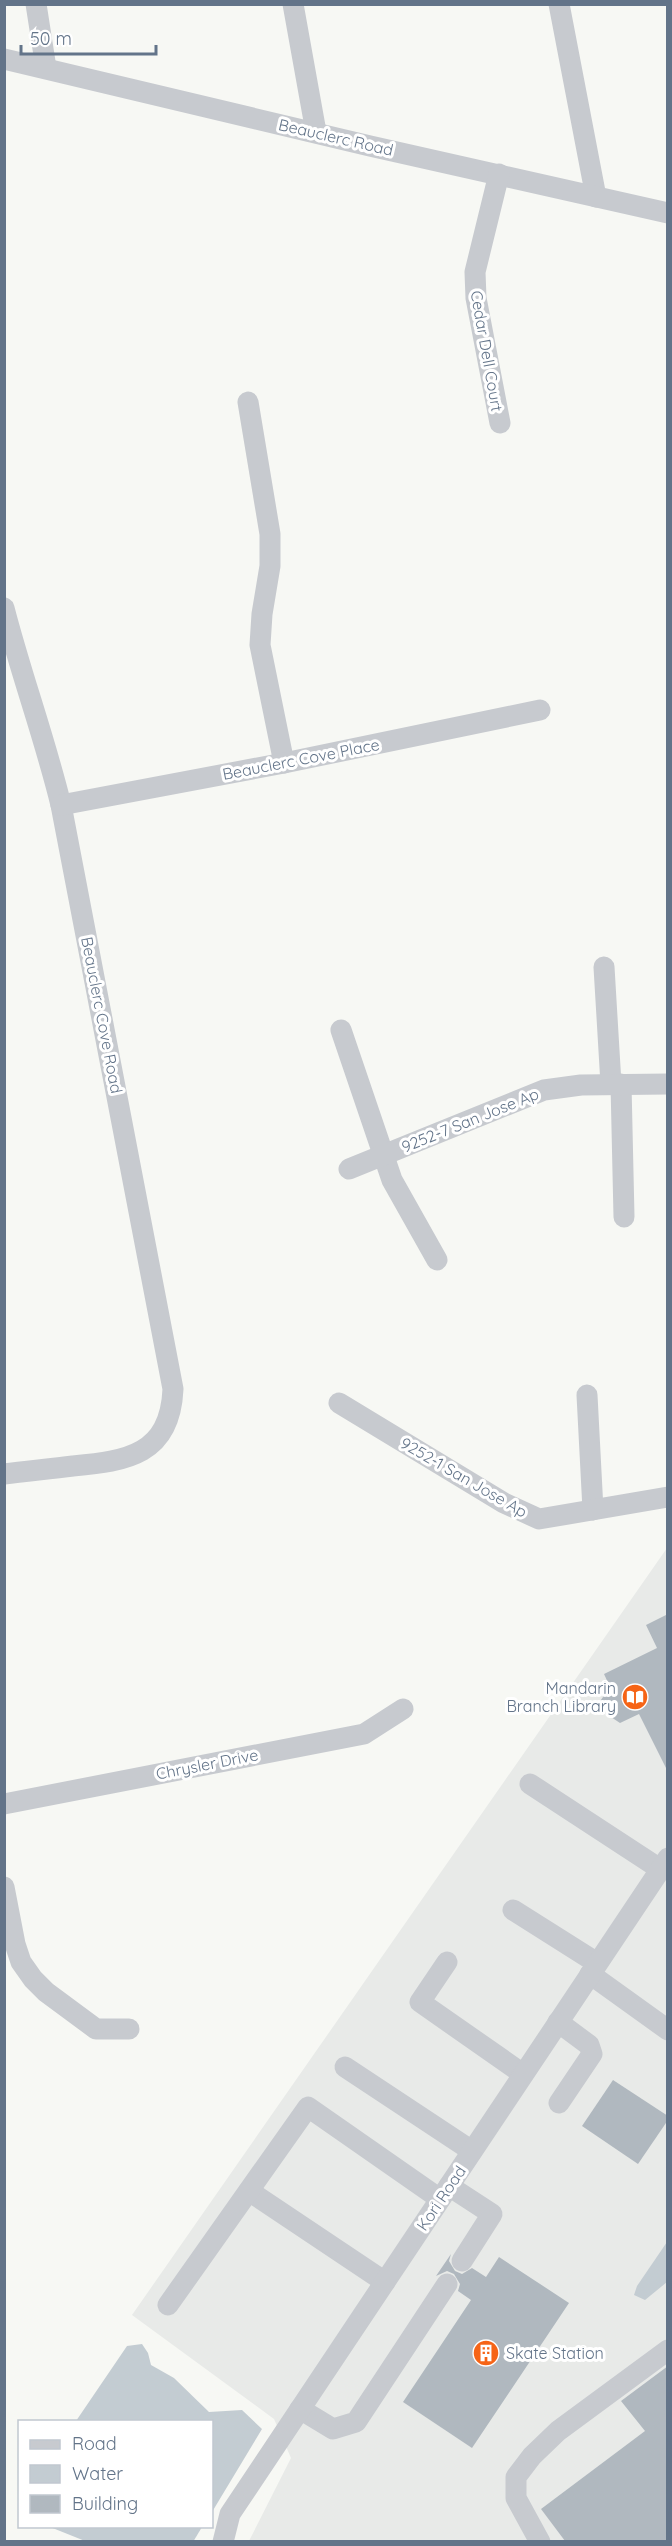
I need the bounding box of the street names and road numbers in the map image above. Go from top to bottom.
street label: Beauclerc Road [277,114,395,160]
street label: Cedar Dell Court [467,289,507,413]
street label: Beauclerc Cove Place [221,734,381,784]
street label: Beauclerc Cove Road [77,935,127,1095]
street label: 9252-7 San Jose Ap [398,1083,542,1157]
street label: 9252-1 San Jose Ap [397,1433,531,1521]
street label: Chrysler Drive [154,1744,260,1784]
street label: Kori Road [412,2162,470,2234]

